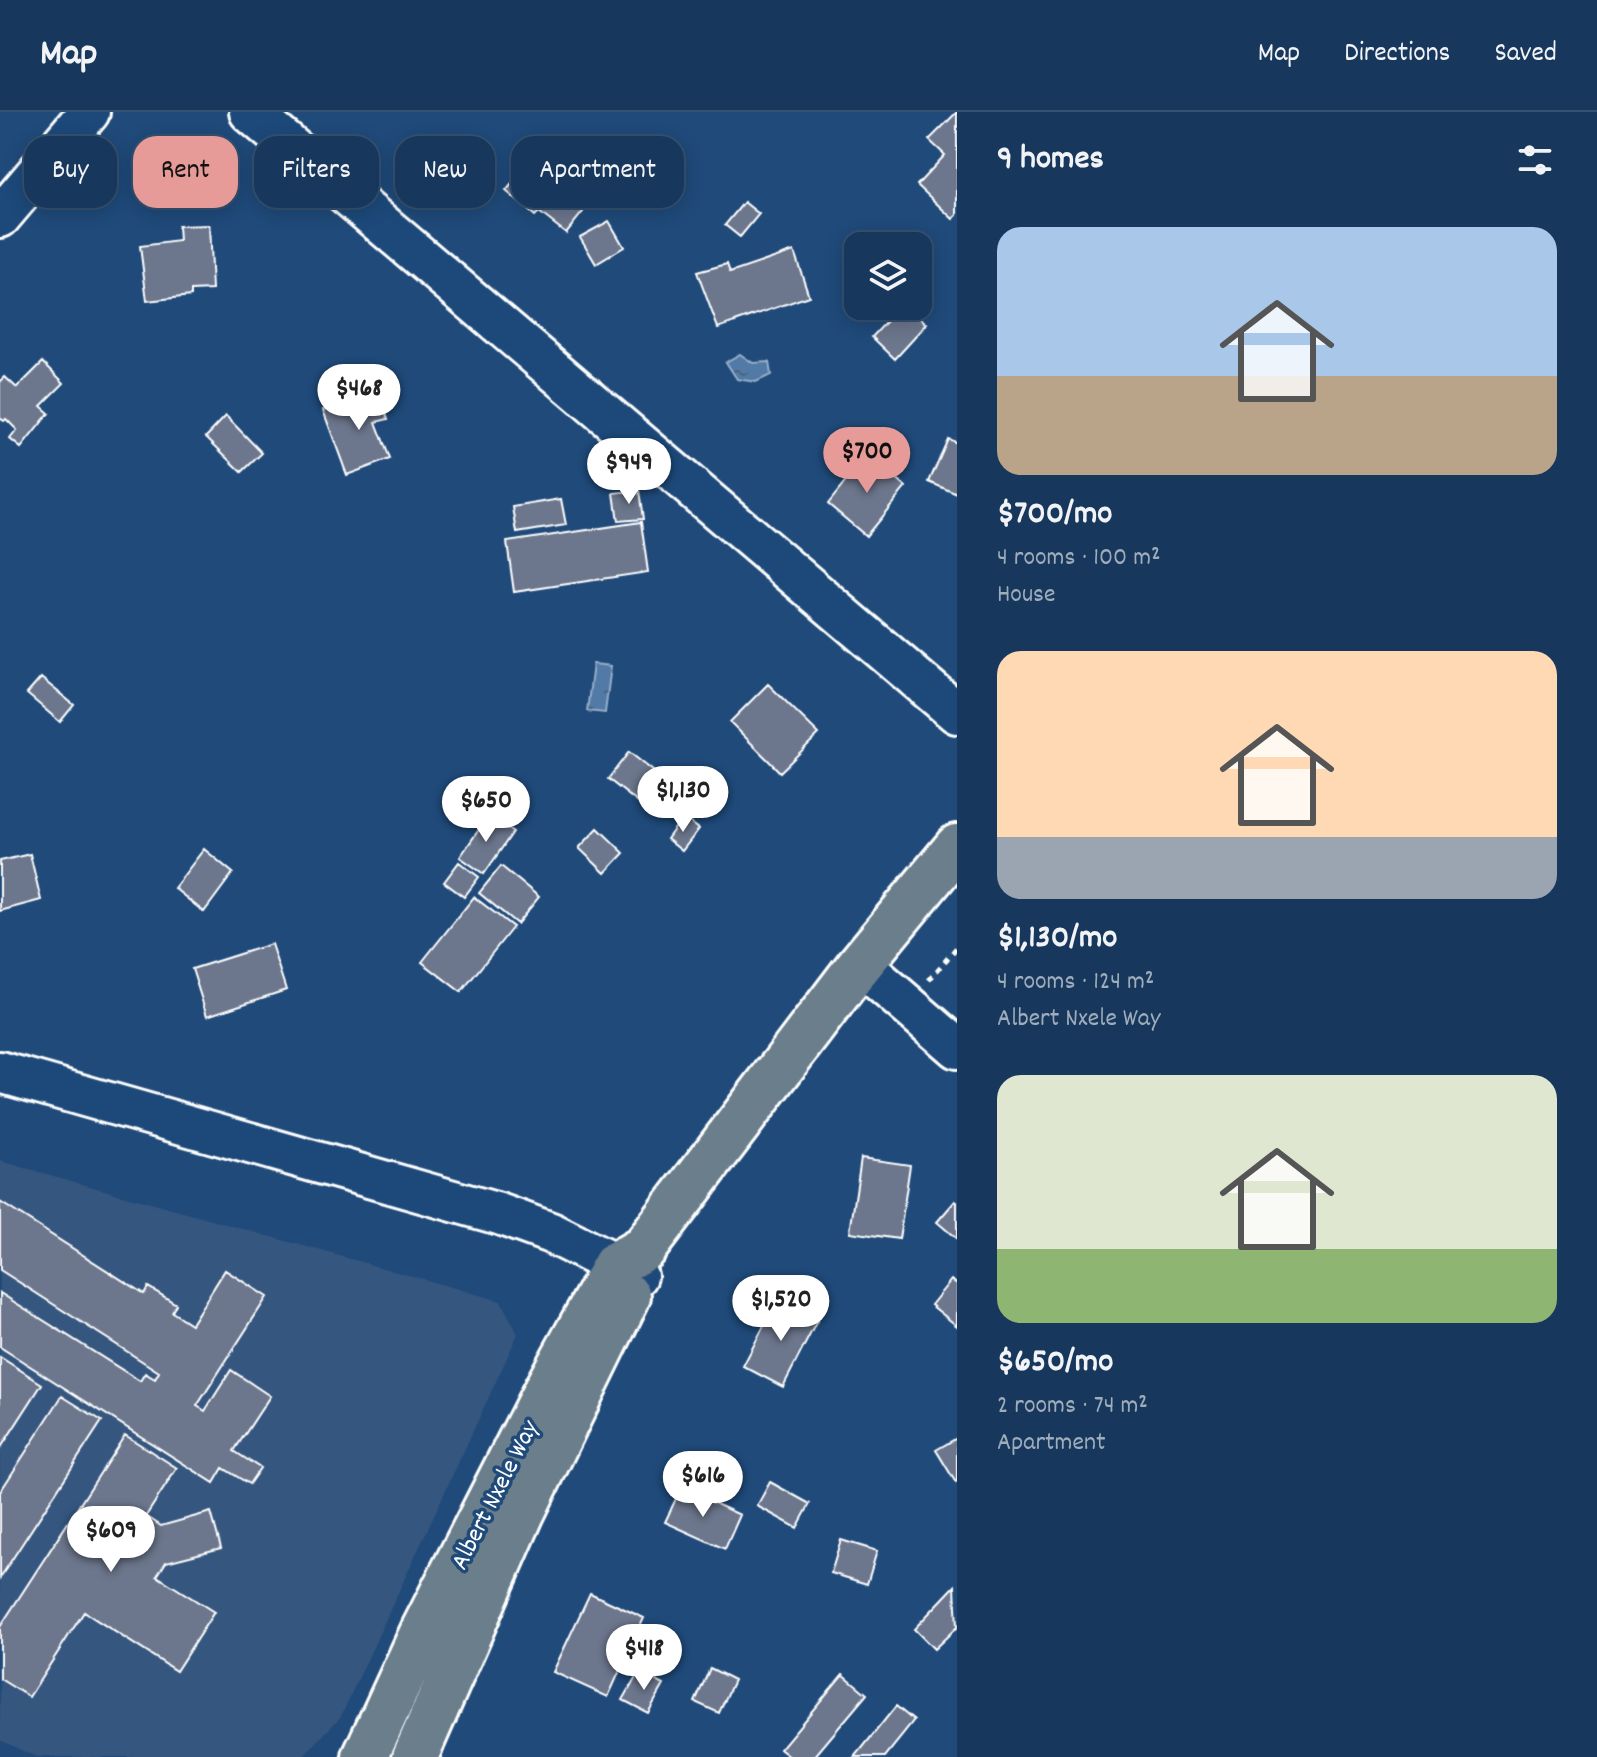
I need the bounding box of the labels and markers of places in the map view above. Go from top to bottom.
pin: $468 [312,364,406,432]
pin: $700 [820,427,914,495]
pin: $949 [582,438,676,506]
pin: $1,130 [618,766,748,834]
pin: $650 [439,776,533,844]
pin: $1,520 [716,1275,846,1343]
pin: $616 [656,1451,750,1519]
pin: $609 [64,1506,158,1574]
pin: $418 [597,1624,691,1692]

